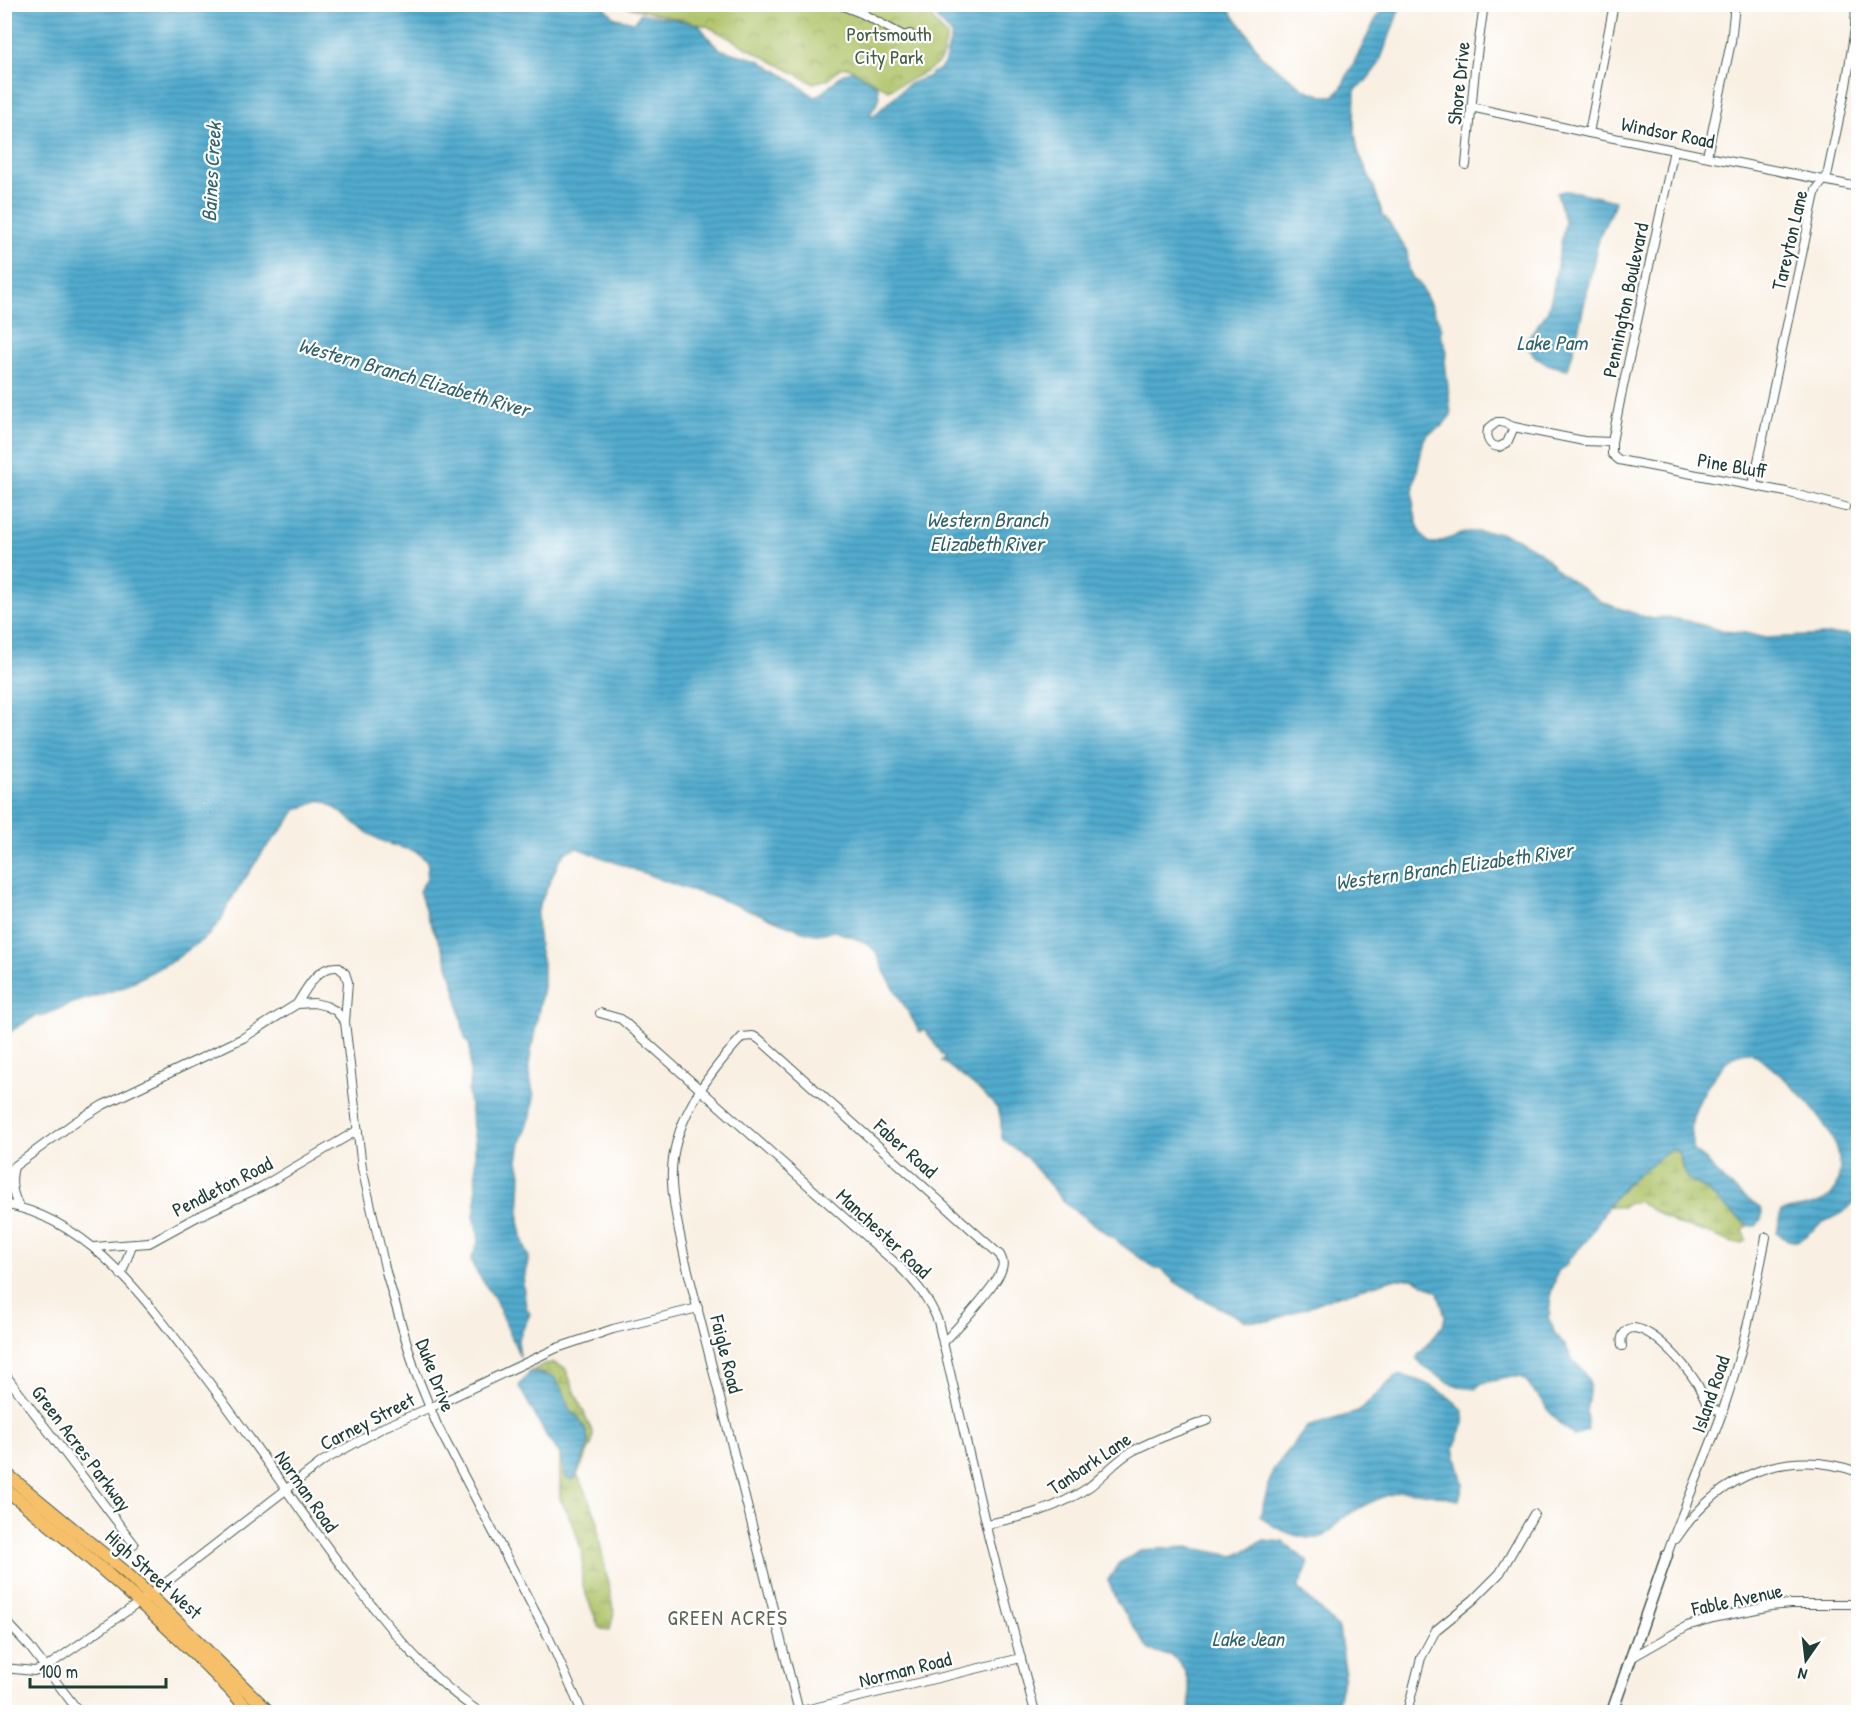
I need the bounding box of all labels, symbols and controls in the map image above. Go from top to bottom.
park label: Portsmouth City Park [847,20,931,70]
street label: Shore Drive [1440,40,1476,126]
street label: Windsor Road [1619,110,1717,154]
water label: Baines Creek [194,119,228,222]
street label: Tareyton Lane [1764,187,1814,293]
street label: Pennington Boulevard [1595,220,1655,380]
water label: Lake Pam [1517,328,1588,357]
water label: Western Branch Elizabeth River [295,330,536,425]
street label: Pine Bluff [1695,446,1769,484]
water label: Western Branch Elizabeth River [927,505,1049,558]
water label: Western Branch Elizabeth River [1333,835,1577,897]
street label: Faber Road [868,1112,944,1184]
street label: Pendleton Road [167,1149,277,1223]
street label: Manchester Road [831,1182,937,1284]
street label: Faigle Road [704,1311,750,1396]
street label: Duke Drive [410,1335,462,1415]
street label: Island Road [1684,1352,1736,1436]
street label: Green Acres Parkway [26,1379,138,1517]
street label: Carney Street [315,1385,420,1456]
street label: Tanbark Lane [1042,1425,1136,1501]
street label: Norman Road [269,1445,345,1538]
street label: High Street West [100,1523,209,1626]
street label: Fable Avenue [1688,1576,1785,1622]
district label: GREEN ACRES [668,1603,788,1632]
water label: Lake Jean [1212,1624,1285,1653]
north arrow [1776,1630,1836,1690]
street label: Norman Road [856,1644,954,1694]
scale bar [30,1651,166,1689]
text: 100 m [39,1659,78,1684]
text: N [1795,1663,1809,1686]

